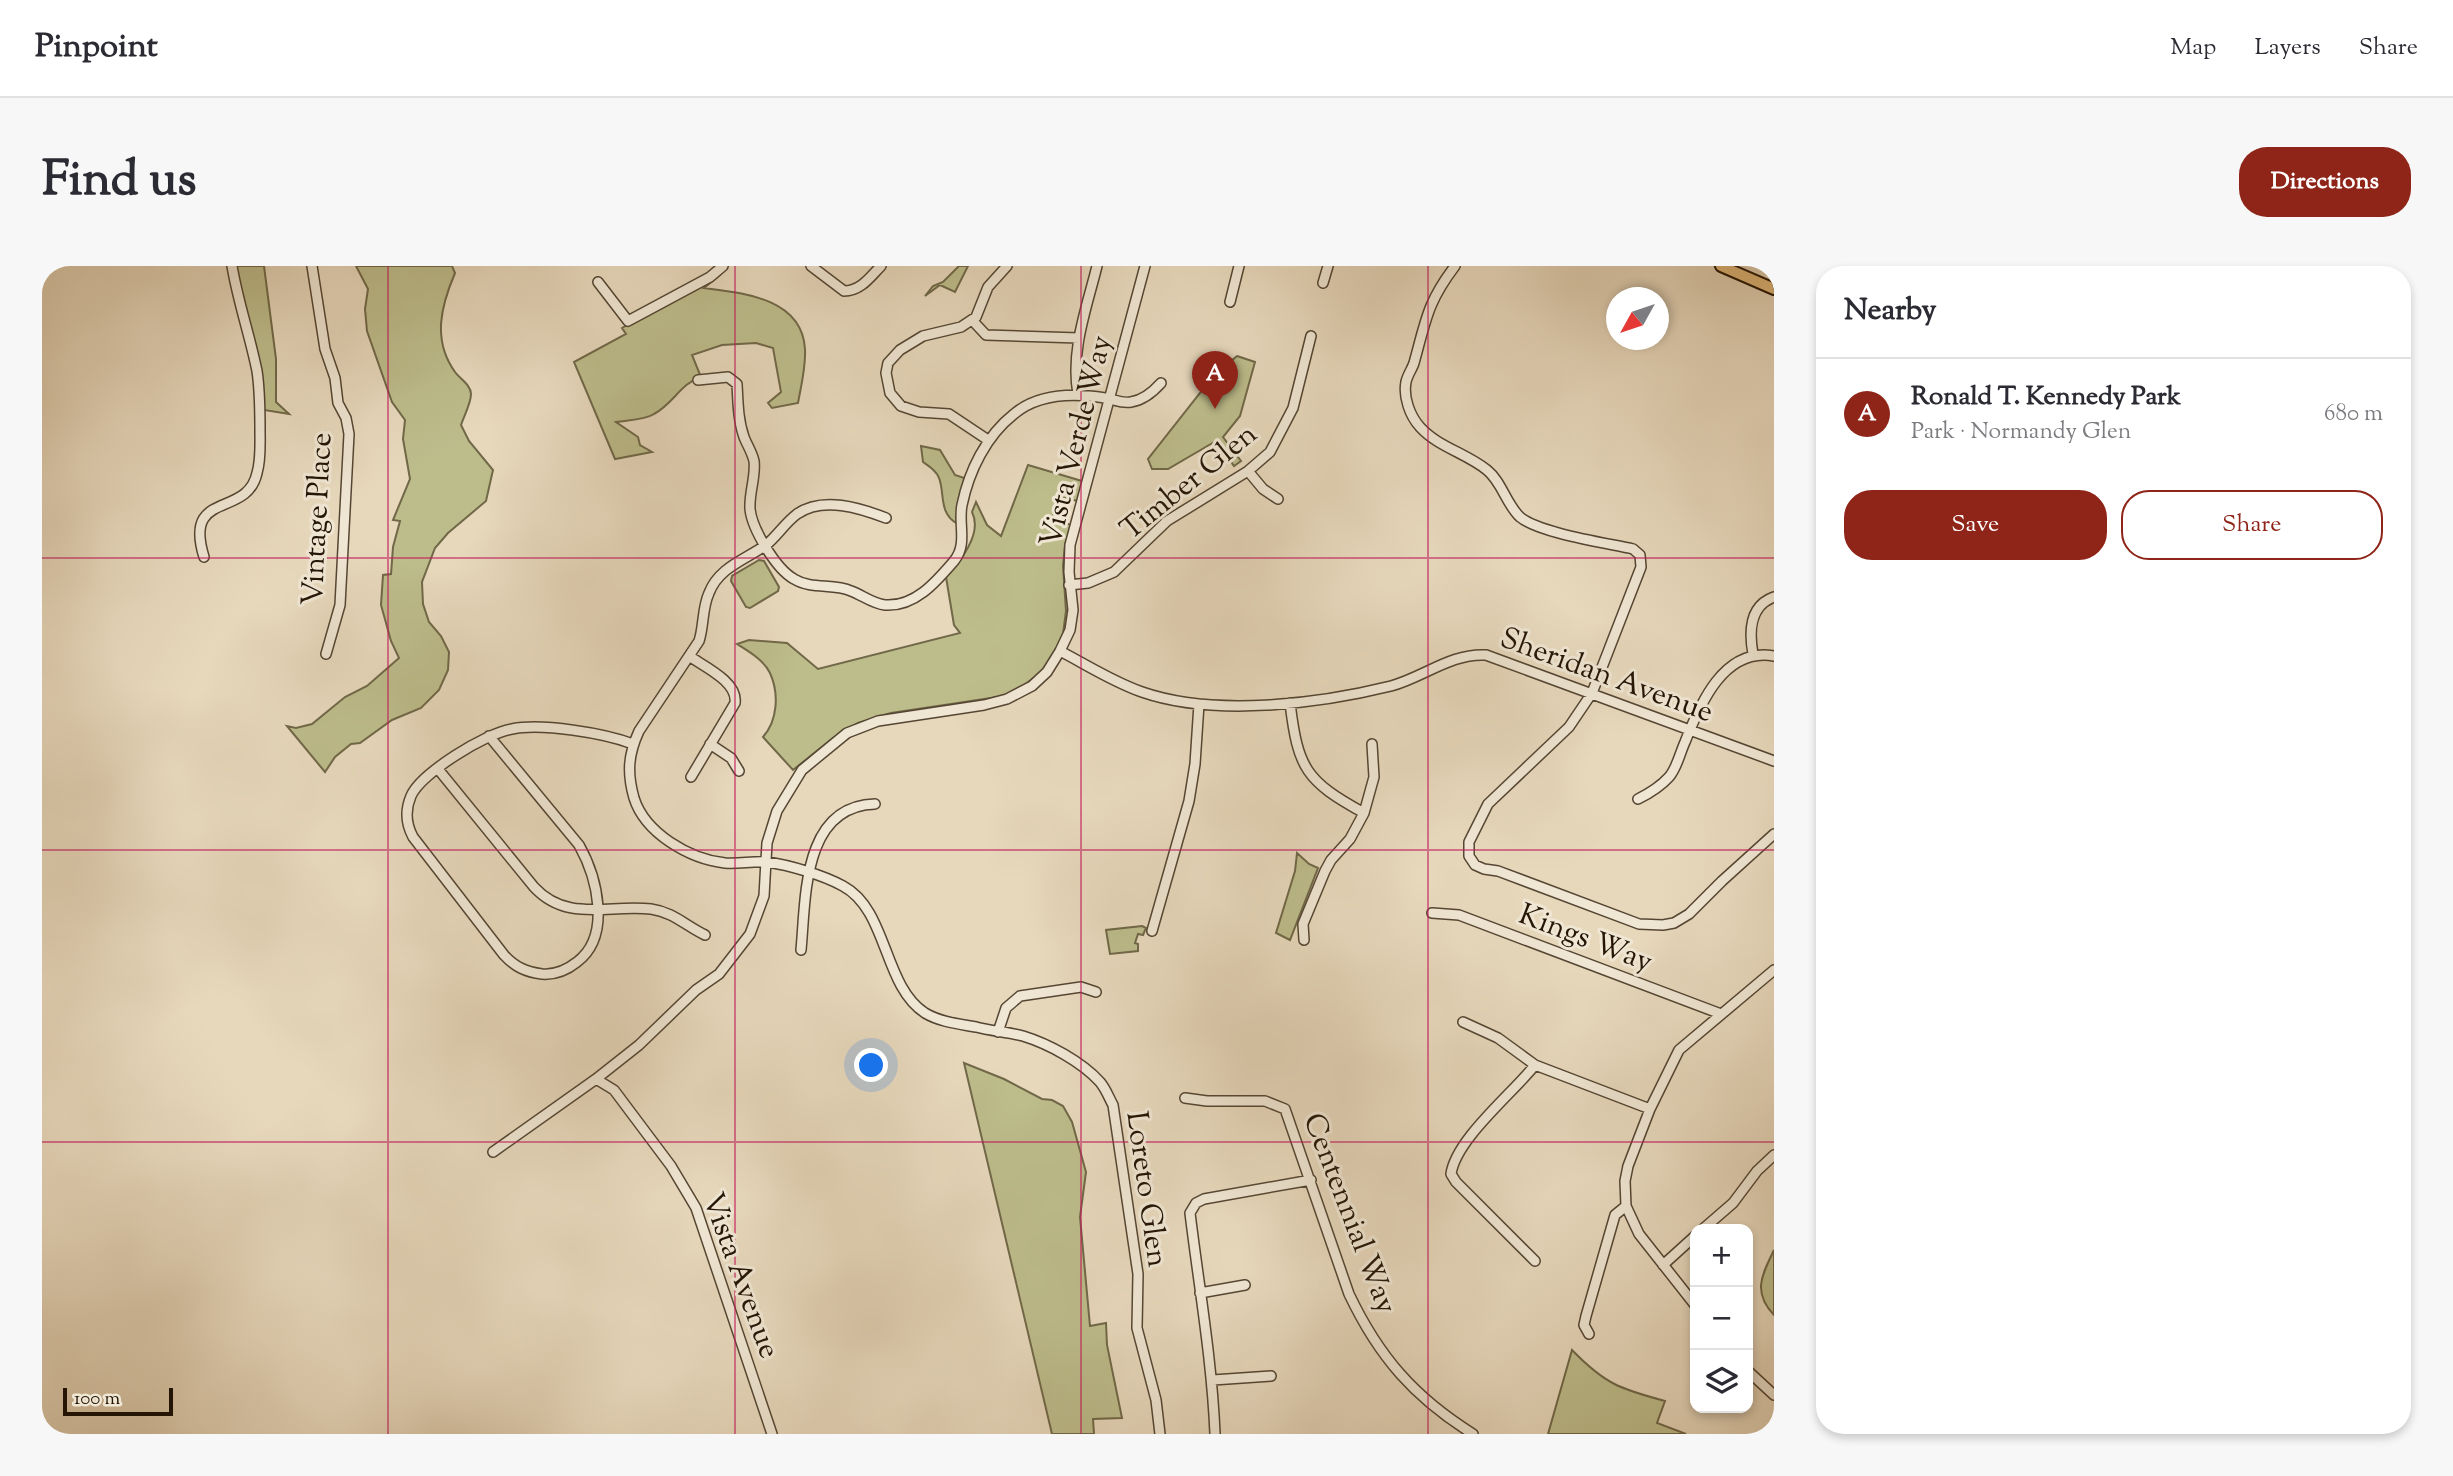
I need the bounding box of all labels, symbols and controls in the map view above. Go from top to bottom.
text: Pinpoint [35,24,158,72]
text: Map [2170,31,2216,65]
text: Layers [2254,31,2321,65]
text: Share [2359,31,2418,65]
text: Find us [42,147,196,217]
button: Directions [2239,147,2411,217]
north arrow [1606,287,1669,350]
text: Nearby [1844,290,1936,333]
street label: Vista Verde Way [1030,331,1125,552]
pin: A [1192,351,1238,409]
text: Ronald T. Kennedy Park [1911,379,2181,416]
text: A [1858,398,1876,431]
text: 680 m [2324,398,2383,431]
street label: Timber Glen [1112,414,1267,552]
text: Park · Normandy Glen [1911,416,2131,449]
street label: Vintage Place [292,432,344,607]
button: Save [1844,490,2107,560]
button: Share [2121,490,2383,560]
street label: Sheridan Avenue [1494,618,1719,735]
street label: Kings Way [1512,894,1658,985]
your location [854,1048,888,1082]
street label: Centennial Way [1291,1107,1407,1320]
street label: Loreto Glen [1113,1109,1178,1270]
street label: Vista Avenue [690,1187,790,1365]
map controls [1690,1224,1753,1413]
button: + [1690,1224,1753,1287]
button: − [1690,1287,1753,1350]
button: layers [1690,1350,1753,1413]
scale bar [63,1385,173,1417]
text: 100 m [74,1386,120,1413]

